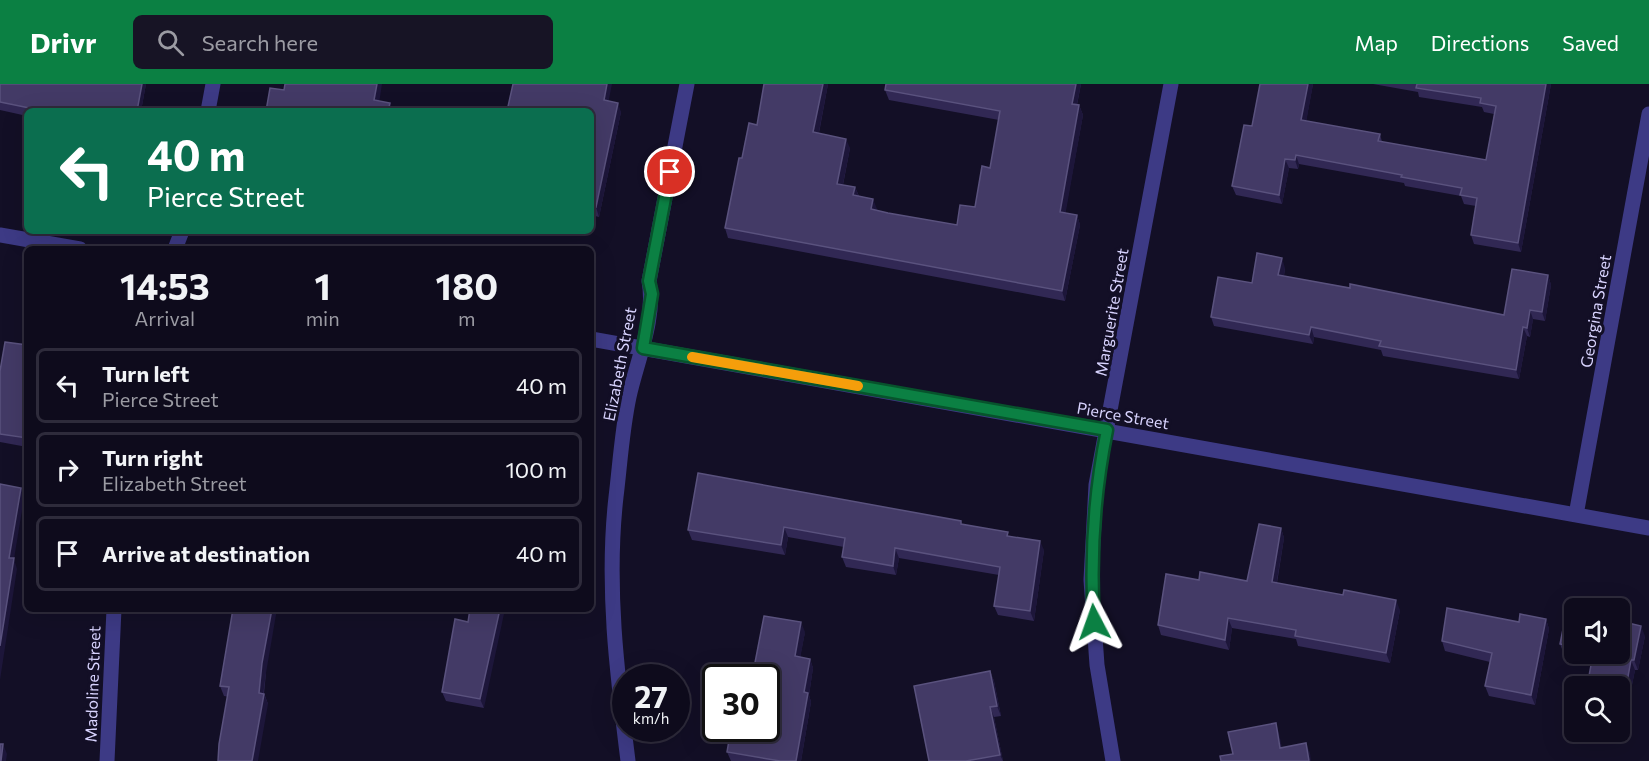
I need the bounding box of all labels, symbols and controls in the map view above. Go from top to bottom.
search box [133,15,553,69]
text: Drivr [30,25,97,59]
icon: search [154,26,187,59]
text: Search here [202,29,318,56]
text: Map [1355,30,1398,55]
text: Directions [1431,30,1529,55]
text: Saved [1562,30,1619,55]
text: 40 m [147,128,245,180]
icon: left [48,132,126,210]
pin [644,146,695,197]
icon: arrive [653,155,686,188]
text: Pierce Street [147,180,305,213]
street label: Marguerite Street [1090,246,1132,377]
street label: Georgina Street [1576,252,1614,369]
text: 14:53 [120,263,210,307]
text: 1 [315,263,331,307]
text: 180 [436,263,498,307]
street label: Elizabeth Street [599,305,639,423]
text: Arrival [135,306,195,330]
text: min [306,306,340,330]
text: m [458,306,476,330]
text: Turn left [102,360,189,387]
icon: left [51,369,84,402]
text: 40 m [516,372,567,399]
text: Pierce Street [102,387,219,411]
street label: Pierce Street [1075,398,1171,433]
text: Turn right [102,444,203,471]
icon: right [51,453,84,486]
text: 100 m [505,456,567,483]
text: Elizabeth Street [102,471,247,495]
icon: arrive [51,537,84,570]
text: Arrive at destination [102,540,310,567]
text: 40 m [516,540,567,567]
position arrow [1062,590,1126,654]
map controls [1564,598,1630,742]
button: sound [1564,598,1630,664]
street label: Madoline Street [80,625,104,742]
speed limit sign: 30 [702,664,780,742]
button: search [1564,676,1630,742]
text: 27 [634,677,668,714]
text: km/h [633,709,669,727]

